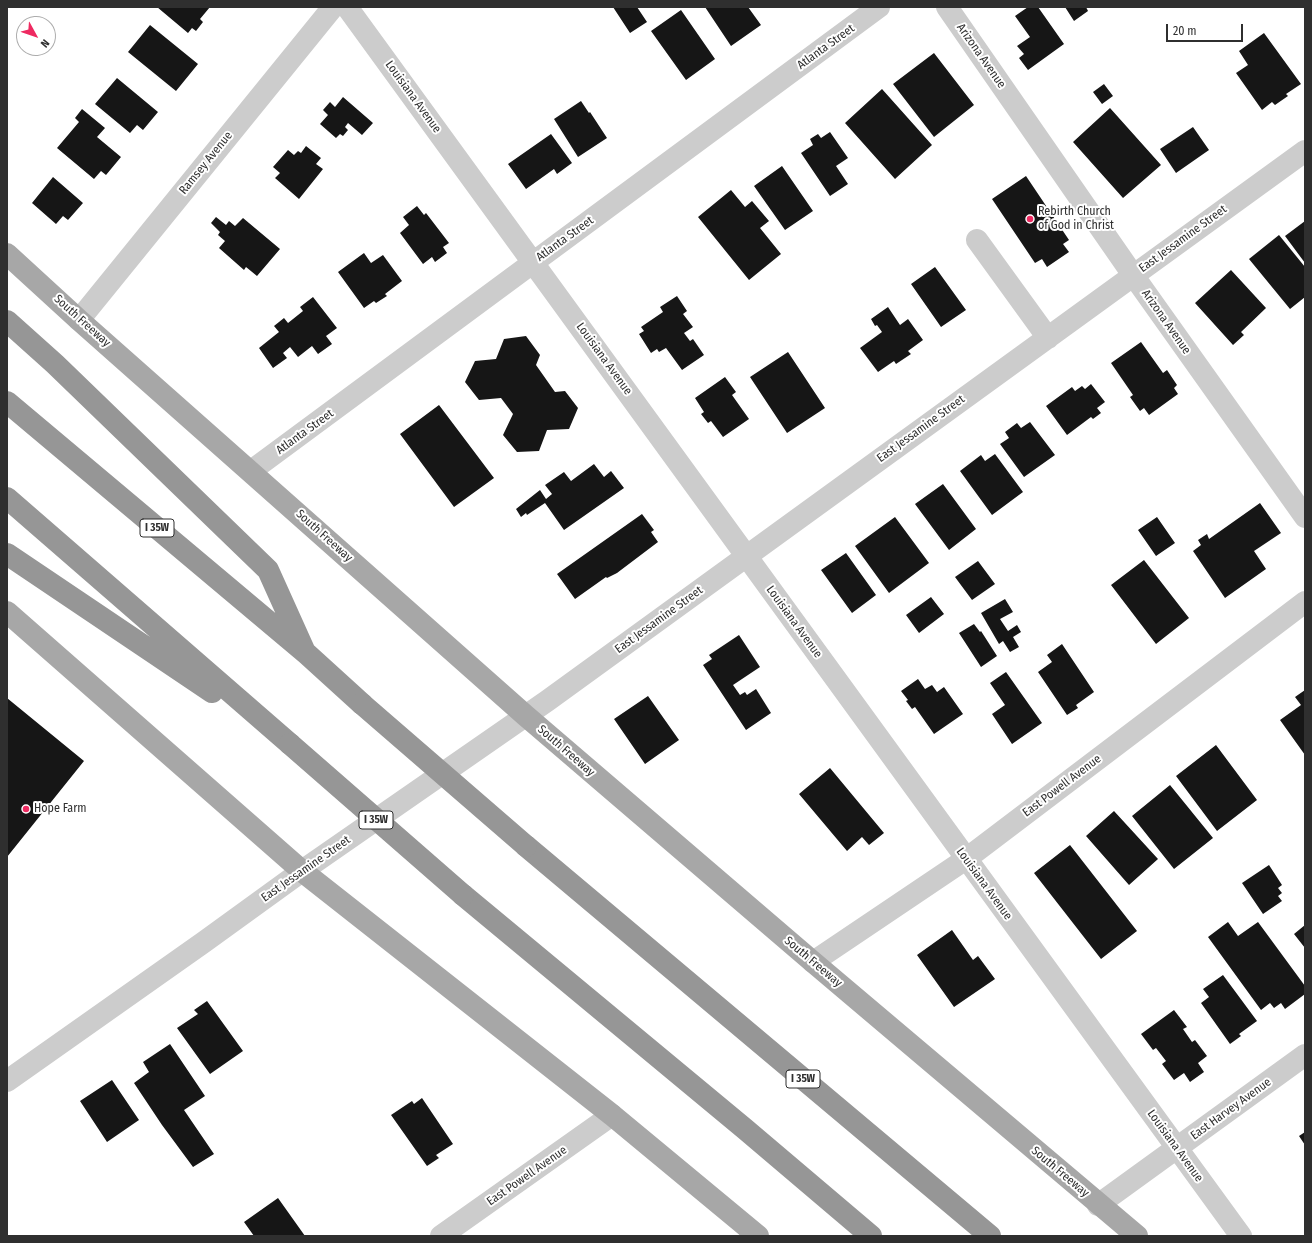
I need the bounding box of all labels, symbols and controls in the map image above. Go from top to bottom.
north arrow [16,16,56,56]
scale bar [1168,16,1245,42]
street label: Atlanta Street [794,21,858,73]
street label: Arizona Avenue [953,21,1009,91]
text: 20 m [1173,24,1197,38]
text: N [38,37,52,50]
street label: Louisiana Avenue [382,58,444,136]
street label: Ramsey Avenue [176,129,236,197]
street label: East Jessamine Street [1136,202,1230,276]
place label: Rebirth Church of God in Christ [1038,205,1114,233]
street label: Atlanta Street [533,213,597,265]
marker: Rebirth Church of God in Christ [1025,214,1035,224]
street label: Arizona Avenue [1138,287,1194,357]
street label: South Freeway [51,292,113,350]
street label: Louisiana Avenue [573,320,635,398]
street label: East Jessamine Street [874,392,968,466]
street label: Atlanta Street [273,406,337,458]
street label: South Freeway [293,507,355,565]
road number: I 35W [140,519,174,537]
street label: East Jessamine Street [612,583,706,657]
street label: Louisiana Avenue [763,583,825,661]
street label: South Freeway [535,722,597,780]
street label: East Powell Avenue [1020,752,1104,820]
place label: Hope Farm [34,802,87,816]
marker: Hope Farm [21,804,31,814]
road number: I 35W [359,811,393,829]
street label: East Jessamine Street [259,833,353,905]
street label: Louisiana Avenue [953,845,1015,923]
street label: South Freeway [781,934,845,990]
road number: I 35W [786,1070,820,1088]
street label: East Harvey Avenue [1188,1075,1274,1143]
street label: Louisiana Avenue [1144,1107,1206,1185]
street label: East Powell Avenue [484,1143,570,1209]
street label: South Freeway [1028,1144,1092,1200]

